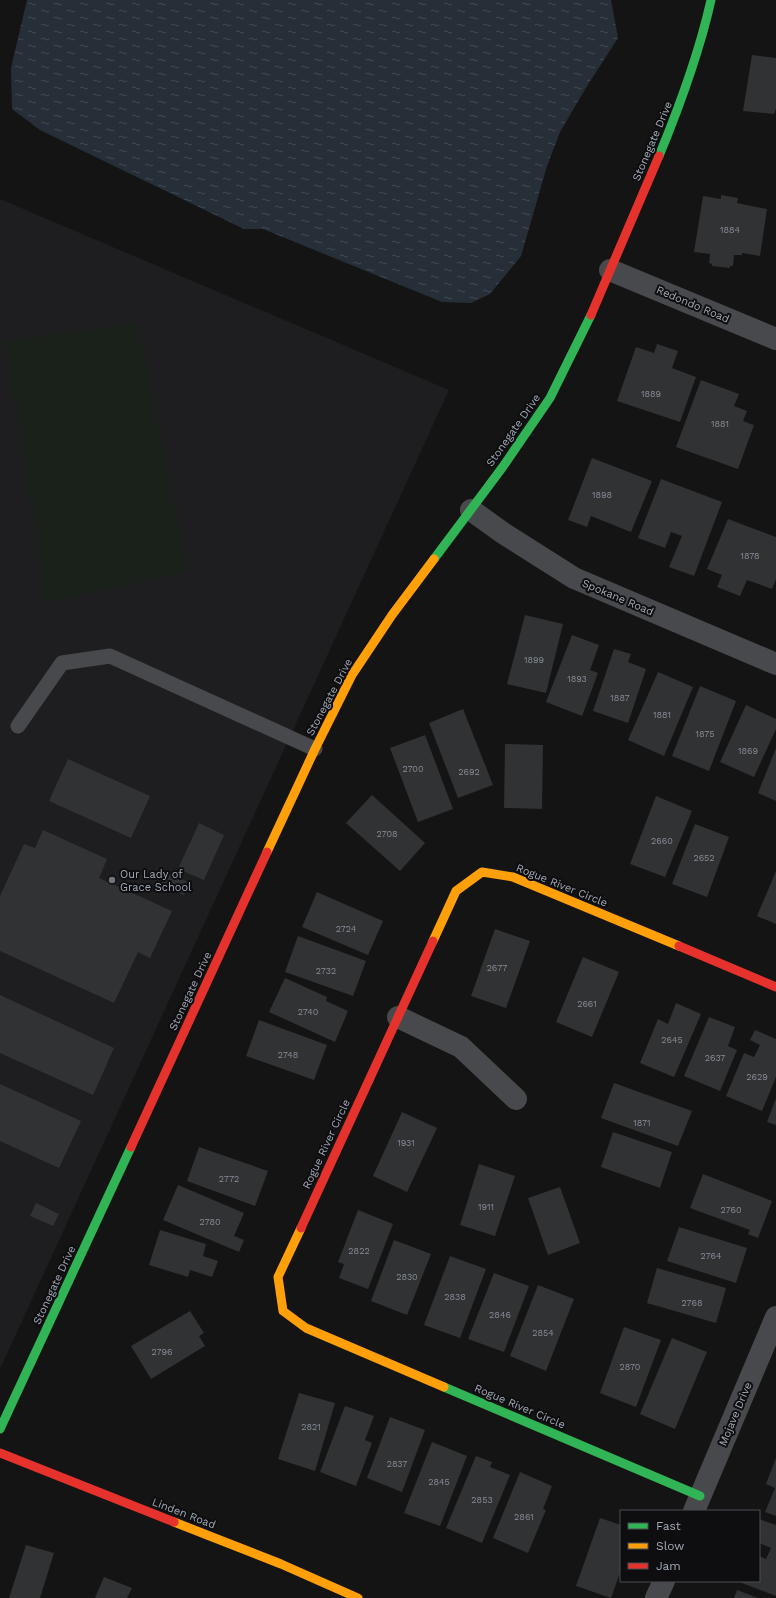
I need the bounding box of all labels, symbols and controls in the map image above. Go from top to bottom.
street label: Stonegate Drive [630,99,675,183]
house number: 1884 [720,225,741,235]
street label: Redondo Road [654,283,731,326]
house number: 1889 [641,389,661,399]
street label: Stonegate Drive [484,392,543,469]
house number: 1881 [711,419,729,429]
house number: 1898 [592,490,612,500]
house number: 1878 [740,551,760,561]
street label: Spokane Road [580,577,656,618]
house number: 1899 [524,655,544,665]
street label: Stonegate Drive [304,657,355,738]
house number: 1893 [567,674,587,684]
house number: 1887 [610,693,630,703]
house number: 1881 [653,710,671,720]
house number: 1875 [696,729,714,739]
house number: 1869 [738,746,758,756]
house number: 2700 [402,764,424,774]
house number: 2692 [458,767,480,777]
house number: 2708 [376,829,398,839]
house number: 2660 [651,836,673,846]
house number: 2652 [693,853,715,863]
street label: Rogue River Circle [514,861,609,910]
place label: Our Lady of Grace School [120,868,192,894]
marker: Our Lady of Grace School [107,875,117,885]
house number: 2724 [336,924,357,934]
street label: Stonegate Drive [167,950,214,1033]
house number: 2677 [487,963,507,973]
house number: 2732 [316,966,336,976]
house number: 2661 [577,999,597,1009]
house number: 2740 [298,1007,319,1017]
house number: 2645 [661,1035,683,1045]
house number: 2748 [278,1050,298,1060]
house number: 2637 [705,1053,725,1063]
house number: 2629 [746,1072,768,1082]
street label: Rogue River Circle [300,1097,353,1191]
house number: 1871 [633,1118,651,1128]
house number: 1931 [397,1138,415,1148]
house number: 2772 [219,1174,239,1184]
house number: 1911 [478,1202,494,1212]
house number: 2760 [720,1205,742,1215]
house number: 2780 [199,1217,221,1227]
street label: Stonegate Drive [31,1244,78,1327]
house number: 2822 [348,1246,370,1256]
house number: 2764 [701,1251,722,1261]
house number: 2830 [396,1272,418,1282]
house number: 2838 [444,1292,466,1302]
house number: 2768 [682,1298,702,1308]
house number: 2846 [489,1310,511,1320]
house number: 2854 [532,1328,554,1338]
house number: 2796 [151,1347,173,1357]
house number: 2870 [620,1362,641,1372]
street label: Mojave Drive [716,1380,755,1448]
street label: Rogue River Circle [472,1381,567,1431]
house number: 2821 [301,1422,321,1432]
house number: 2837 [387,1459,407,1469]
house number: 2845 [428,1477,450,1487]
street label: Linden Road [150,1495,217,1532]
house number: 2853 [471,1495,493,1505]
legend [620,1510,760,1582]
house number: 2861 [514,1512,534,1522]
text: Fast [656,1519,681,1533]
text: Slow [656,1539,684,1553]
text: Jam [656,1559,681,1573]

